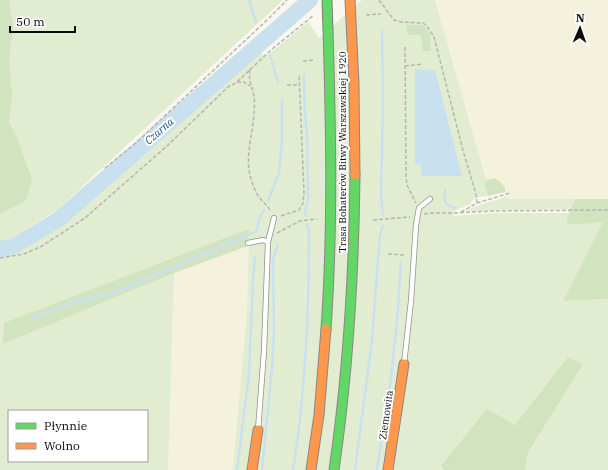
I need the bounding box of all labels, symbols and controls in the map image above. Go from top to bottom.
scale bar [10,8,75,34]
north arrow [560,8,600,48]
text: N [576,11,585,25]
text: 50 m [16,14,45,29]
street label: Trasa Bohaterów Bitwy Warszawskiej 1920 [336,51,349,253]
water label: Czarna [141,114,177,148]
street label: Ziemowita [376,389,396,441]
legend [8,410,148,462]
text: Płynnie [44,418,87,433]
text: Wolno [44,438,80,453]

